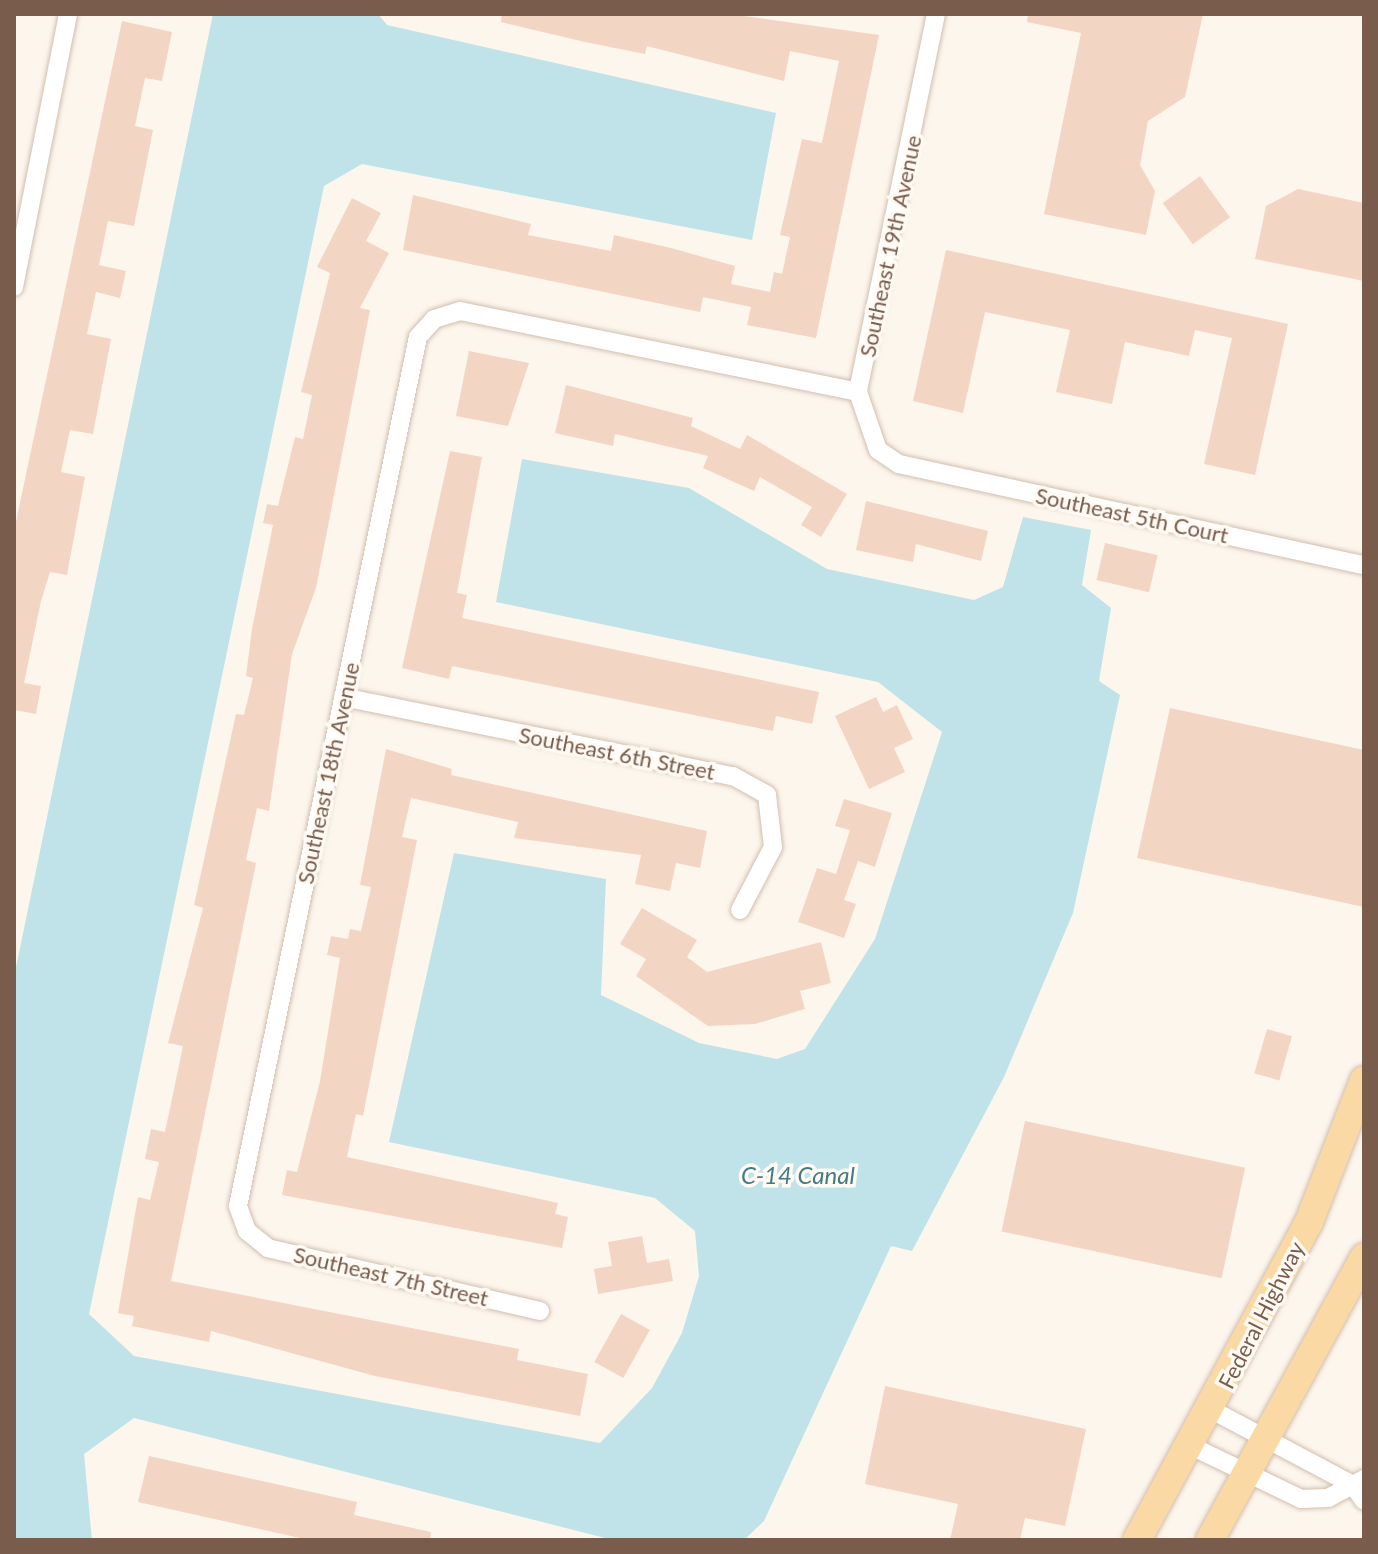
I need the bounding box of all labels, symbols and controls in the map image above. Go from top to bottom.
street label: Southeast 19th Avenue [854,132,926,360]
street label: Southeast 5th Court [1033,482,1231,548]
street label: Southeast 18th Avenue [292,659,364,887]
street label: Southeast 6th Street [517,721,717,785]
water label: C-14 Canal [741,1161,855,1189]
street label: Federal Highway [1213,1237,1309,1393]
street label: Southeast 7th Street [291,1241,491,1311]

